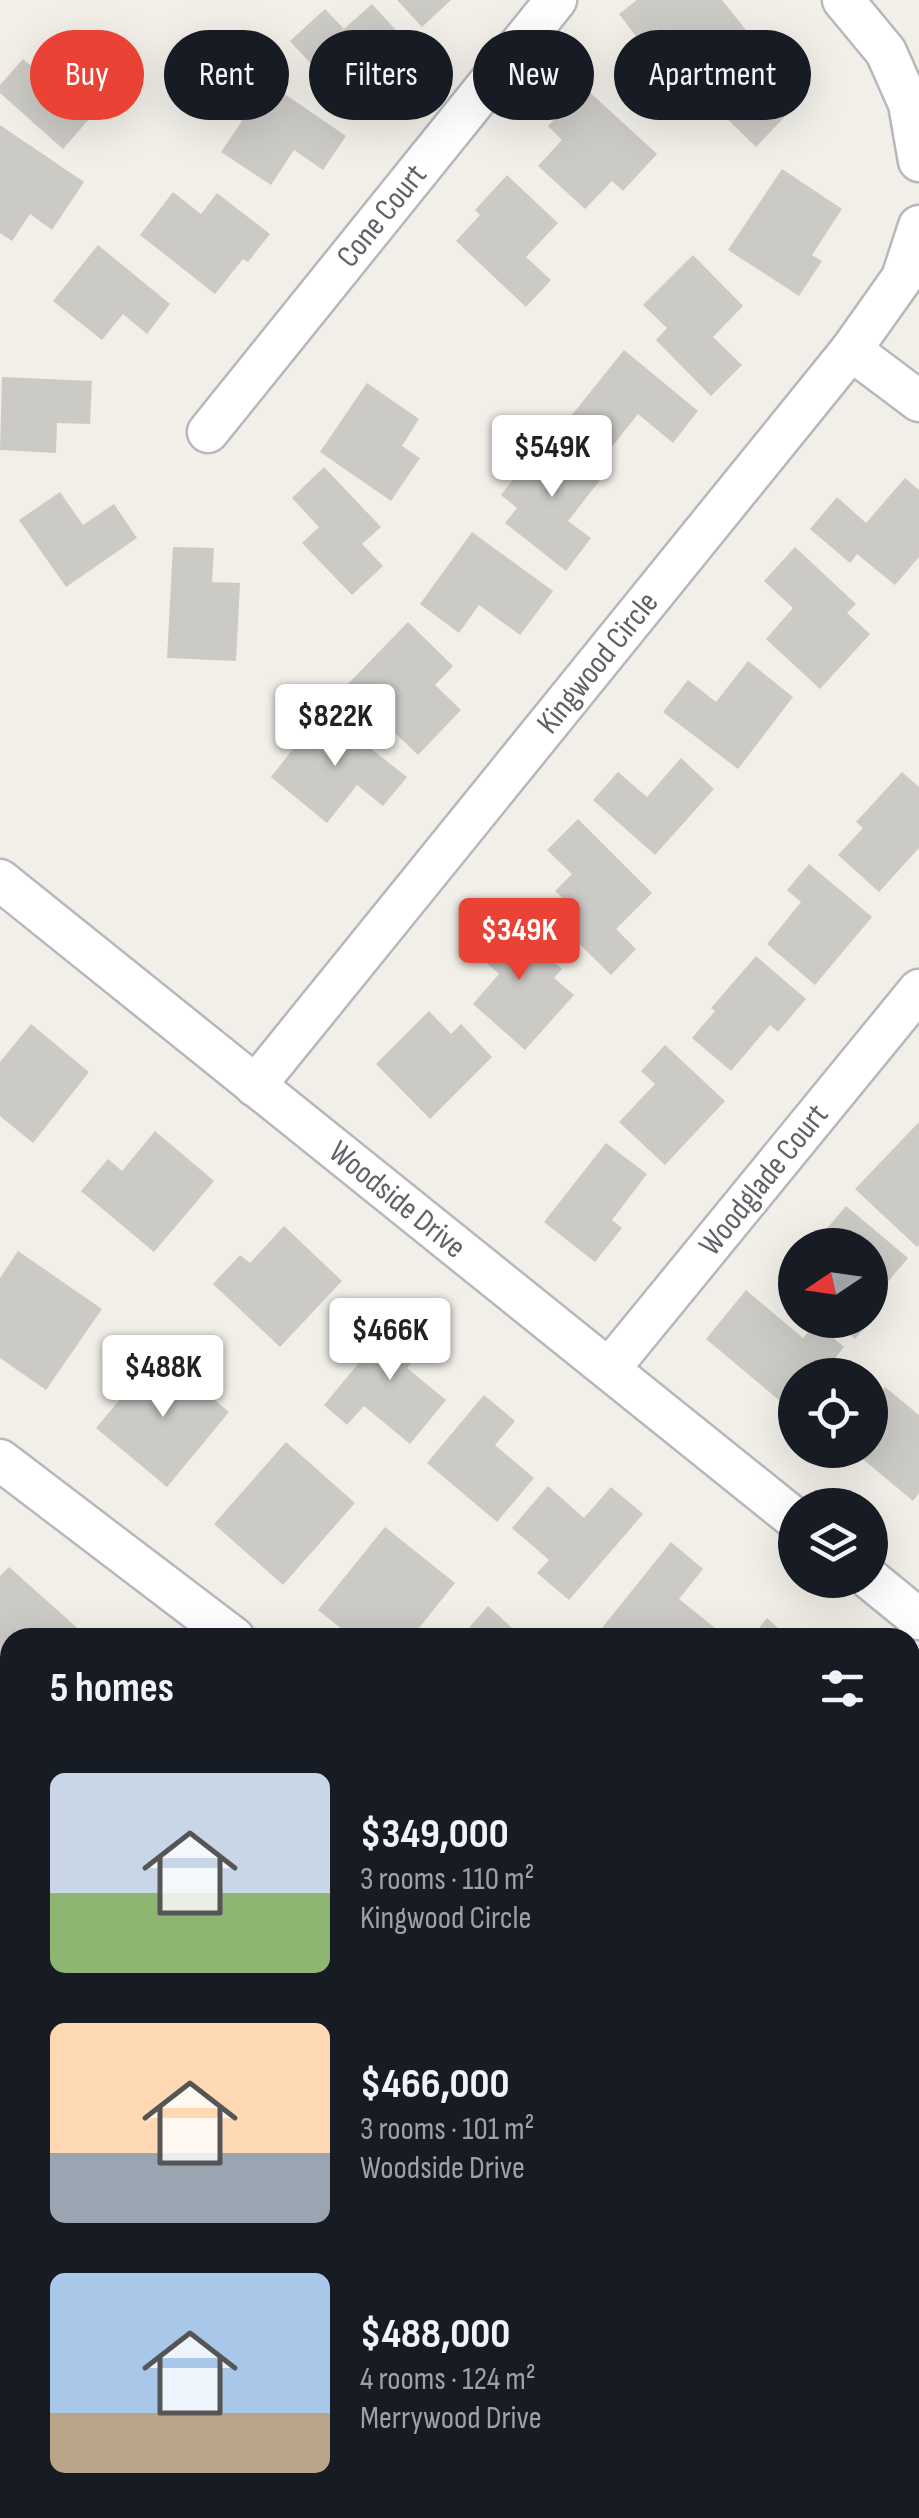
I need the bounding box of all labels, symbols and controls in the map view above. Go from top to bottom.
chip: Buy [30,30,144,120]
chip: Rent [164,30,289,120]
chip: Filters [309,30,453,120]
chip: New [473,30,594,120]
chip: Apartment [614,30,811,120]
street label: Cone Court [329,157,435,275]
pin: $549K [482,415,622,500]
text: $549K [514,428,590,467]
street label: Kingwood Circle [529,584,667,742]
pin: $822K [265,684,405,769]
text: $822K [297,697,373,736]
pin: $349K [449,898,589,983]
text: $349K [481,911,557,950]
street label: Woodglade Court [691,1096,837,1264]
street label: Woodside Drive [321,1133,473,1267]
north arrow [778,1228,888,1338]
map controls [778,1228,888,1598]
pin: $466K [320,1298,460,1383]
text: $466K [351,1311,429,1350]
pin: $488K [93,1335,233,1420]
text: $488K [124,1348,202,1387]
button: locate [778,1358,888,1468]
button: layers [778,1488,888,1598]
icon: filters [815,1661,870,1716]
text: 5 homes [50,1663,174,1714]
text: $349,000 [360,1809,509,1860]
icon: home [130,1813,250,1933]
text: 3 rooms · 110 m² [360,1860,535,1899]
text: Kingwood Circle [360,1899,531,1938]
text: $466,000 [360,2059,510,2110]
icon: home [130,2063,250,2183]
text: 3 rooms · 101 m² [360,2110,535,2149]
text: Woodside Drive [360,2149,525,2188]
text: $488,000 [360,2309,510,2360]
icon: home [130,2313,250,2433]
text: 4 rooms · 124 m² [360,2360,536,2399]
text: Merrywood Drive [360,2399,542,2438]

